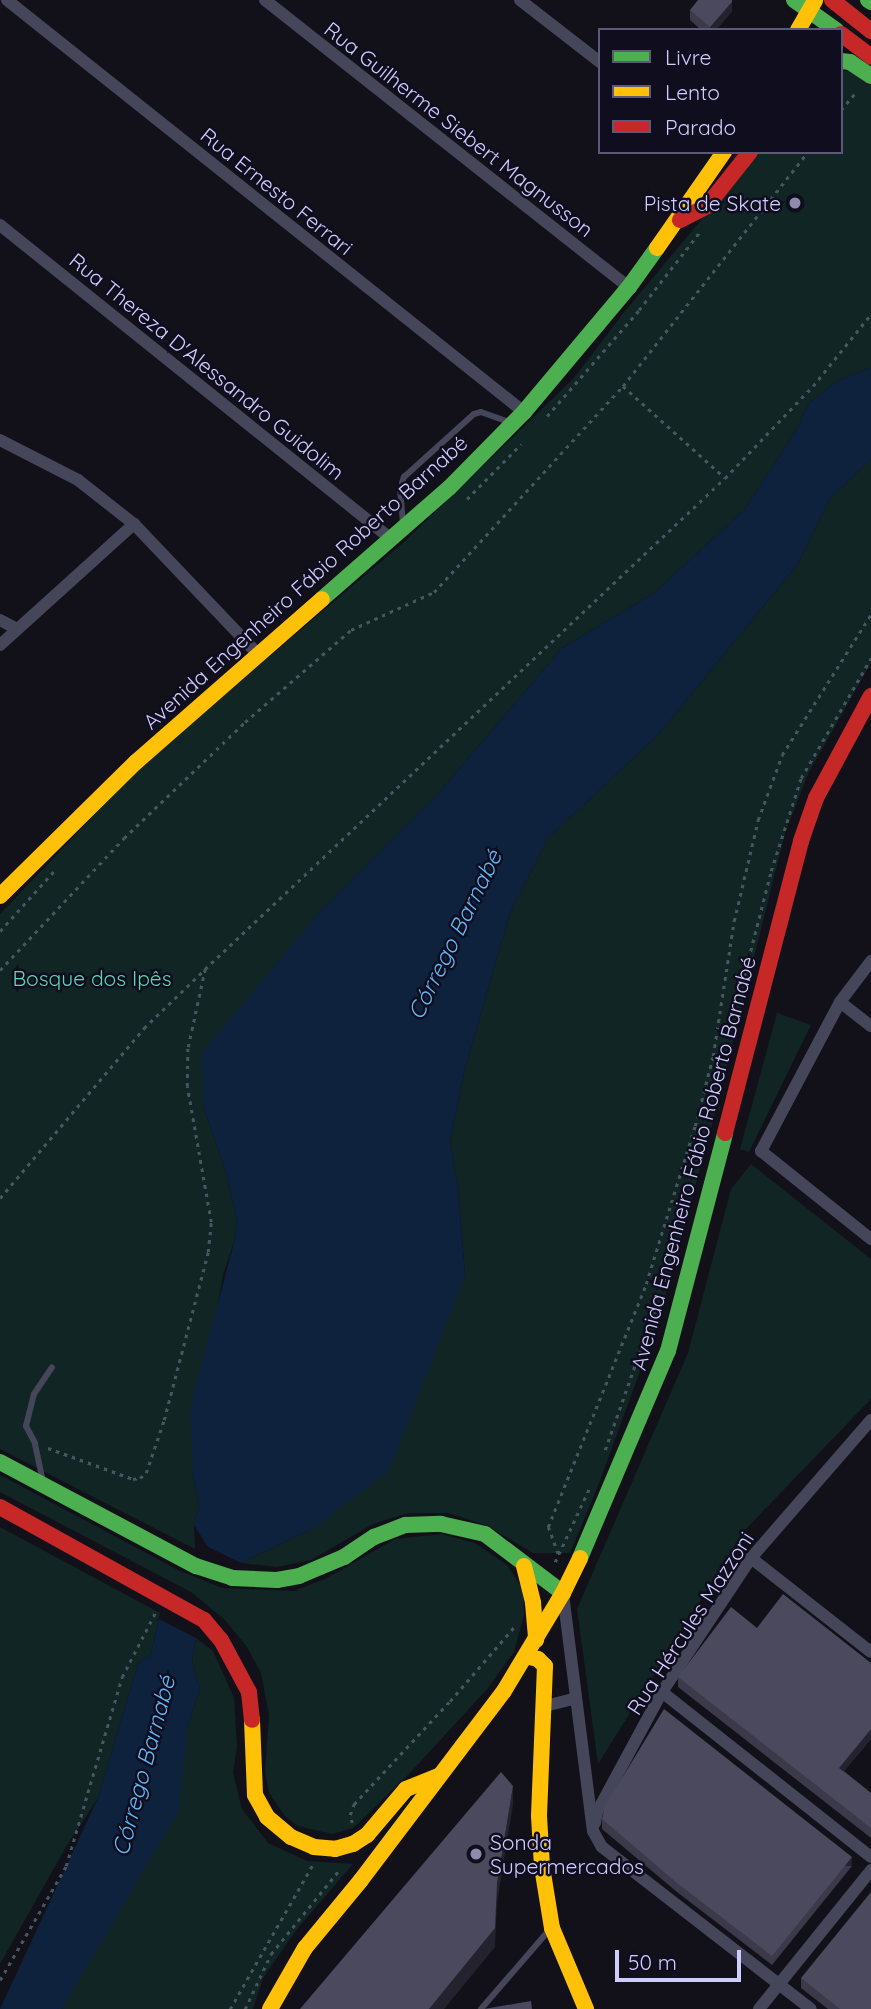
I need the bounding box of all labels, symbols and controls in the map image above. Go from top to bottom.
street label: Rua Guilherme Siebert Magnusson [320,16,598,242]
legend [598,28,843,154]
text: Livre [665,44,711,70]
text: Lento [665,79,720,105]
text: Parado [665,114,736,140]
street label: Rua Ernesto Ferrari [196,122,358,260]
place label: Pista de Skate [644,190,781,216]
marker: Pista de Skate [787,195,803,211]
street label: Rua Thereza D'Alessandro Guidolim [64,247,350,485]
street label: Avenida Engenheiro Fábio Roberto Barnabé [138,430,472,734]
water label: Córrego Barnabé [402,846,508,1024]
street label: Avenida Engenheiro Fábio Roberto Barnabé [626,953,760,1373]
park label: Bosque dos Ipês [12,965,172,991]
street label: Rua Hércules Mazzoni [621,1527,759,1719]
water label: Córrego Barnabé [107,1673,181,1859]
place label: Sonda Supermercados [490,1829,644,1879]
marker: Sonda Supermercados [468,1846,484,1862]
scale bar [619,1936,745,1980]
text: 50 m [628,1949,677,1975]

